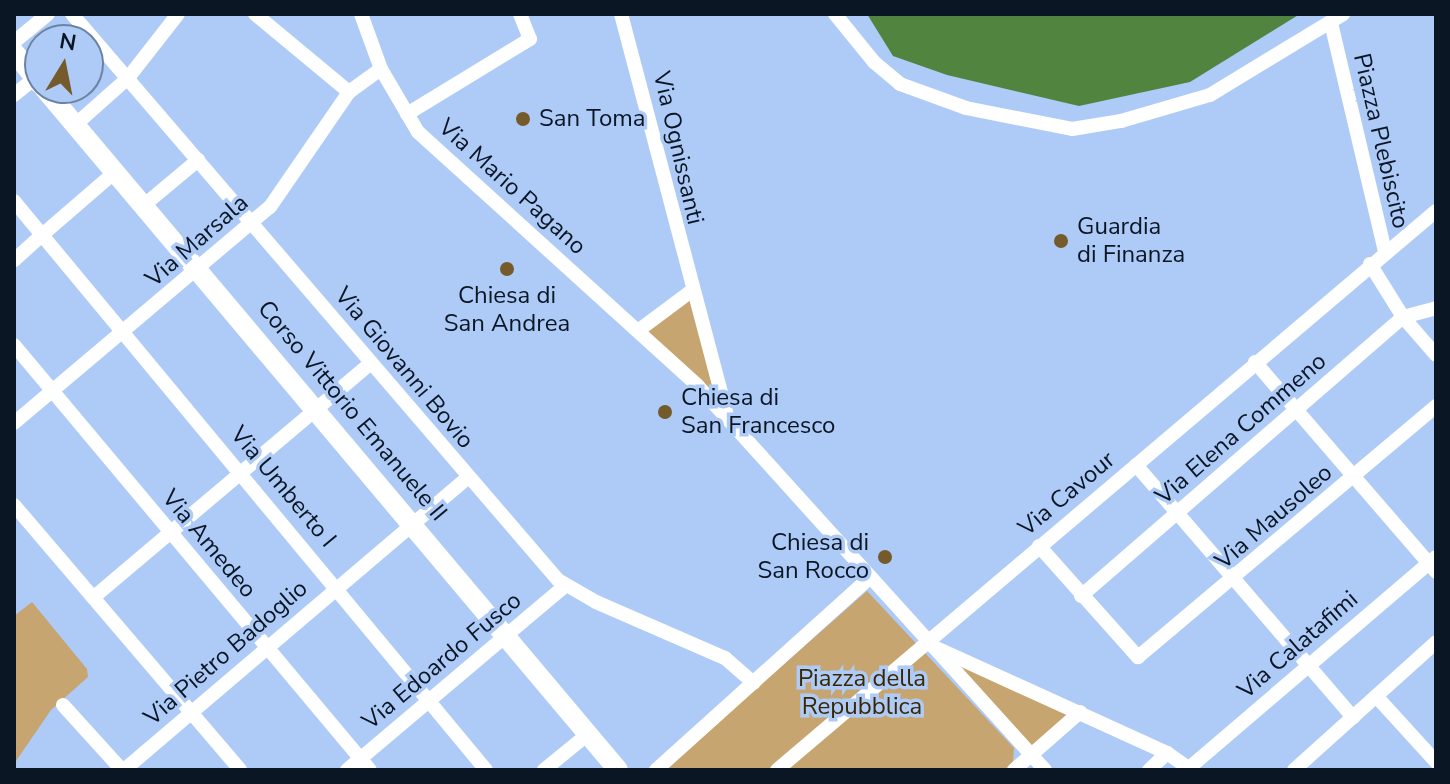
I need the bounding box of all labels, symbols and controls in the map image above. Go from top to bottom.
north arrow [24,24,104,104]
text: N [57,26,79,59]
street label: Piazza Plebiscito [1347,51,1415,231]
street label: Via Ognissanti [646,69,710,227]
place label: San Toma [539,105,646,133]
marker: San Toma [514,110,532,128]
street label: Via Mario Pagano [432,113,592,261]
street label: Via Marsala [140,189,254,293]
place label: Guardia di Finanza [1077,213,1185,269]
marker: Guardia di Finanza [1052,232,1070,250]
marker: Chiesa di San Andrea [498,260,516,278]
street label: Via Giovanni Bovio [328,282,480,454]
place label: Chiesa di San Andrea [444,282,570,338]
street label: Corso Vittorio Emanuele II [251,295,453,527]
street label: Via Elena Commeno [1150,347,1332,511]
place label: Chiesa di San Francesco [681,384,835,440]
marker: Chiesa di San Francesco [656,403,674,421]
street label: Via Umberto I [224,421,342,553]
street label: Via Cavour [1013,445,1121,543]
street label: Via Mausoleo [1210,458,1338,576]
street label: Via Amedeo [156,484,262,604]
place label: Chiesa di San Rocco [758,529,869,585]
marker: Chiesa di San Rocco [876,548,894,566]
street label: Via Pietro Badoglio [138,574,314,732]
street label: Via Calatafimi [1232,585,1364,705]
street label: Via Edoardo Fusco [357,586,527,736]
park label: Piazza della Repubblica [798,665,926,721]

